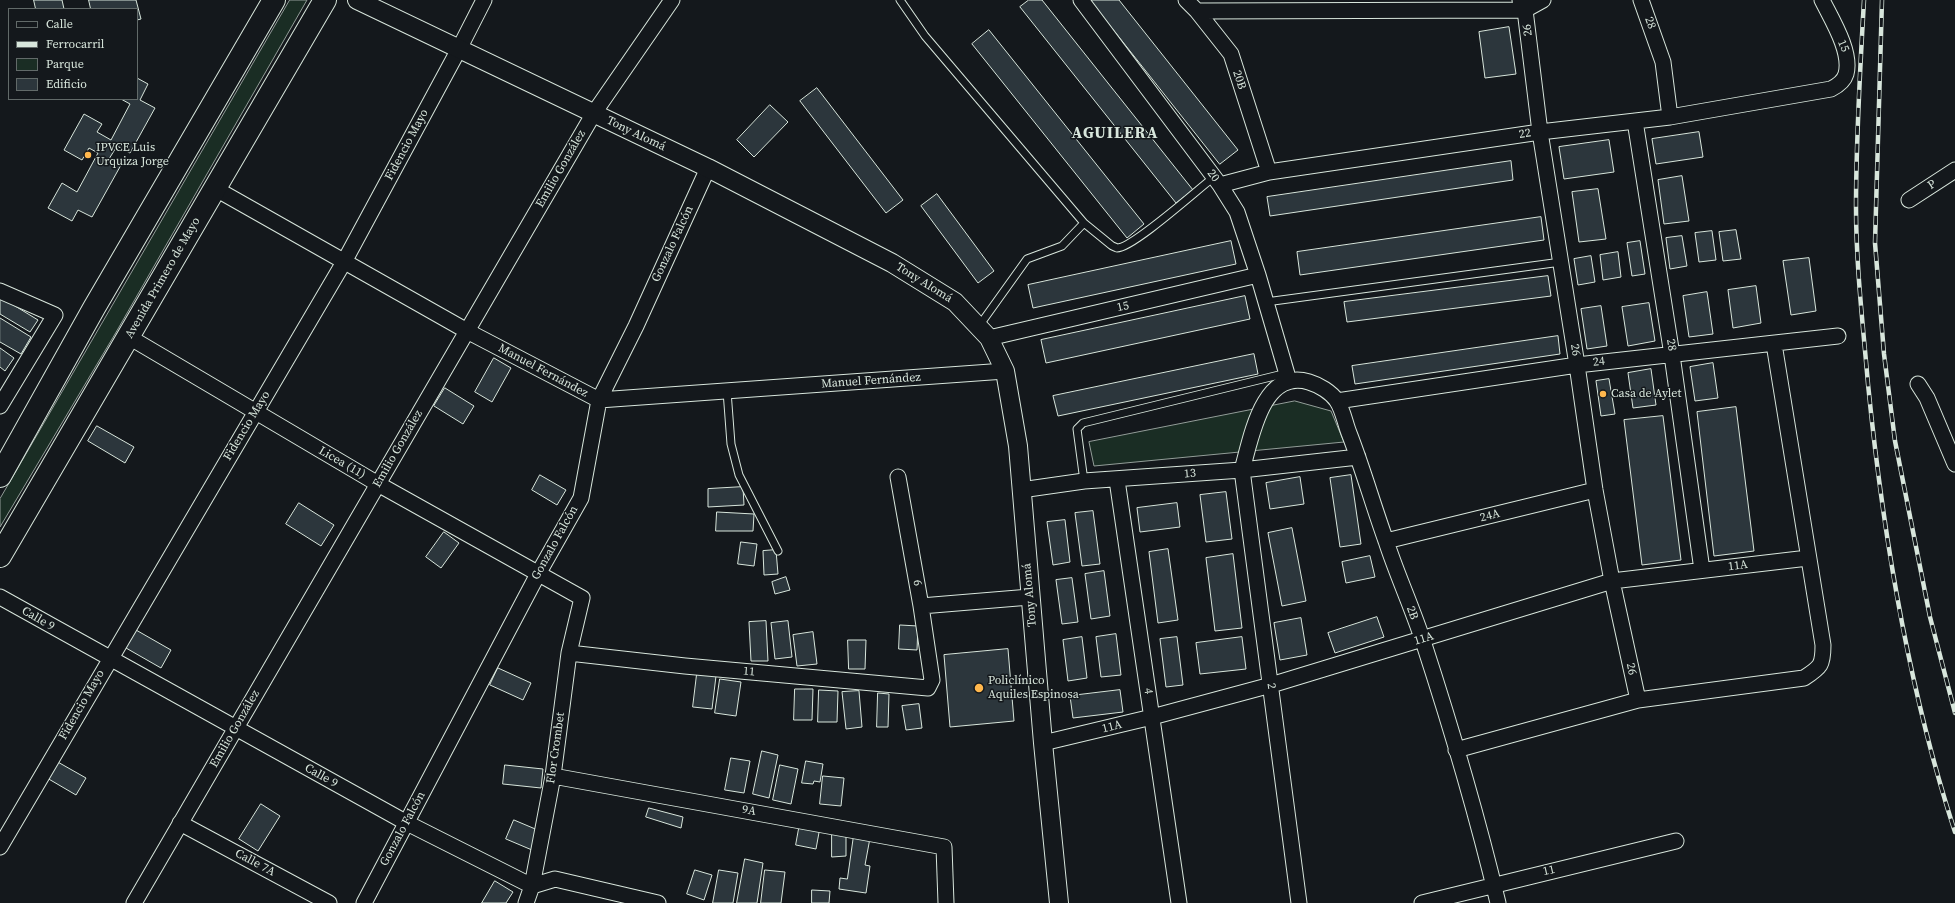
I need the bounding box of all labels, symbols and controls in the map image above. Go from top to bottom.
legend [8,8,138,100]
street label: 28 [1641,15,1659,31]
text: Calle [46,16,73,32]
street label: 26 [1520,23,1536,37]
text: Ferrocarril [46,36,104,52]
street label: 15 [1834,38,1852,54]
text: Parque [46,56,84,72]
street label: 20B [1229,68,1249,92]
text: Edificio [46,76,87,92]
street label: Fidencio Mayo [382,107,432,183]
street label: Tony Alomá [604,114,668,154]
district label: AGUILERA [1071,124,1159,144]
street label: 22 [1518,126,1532,142]
street label: Emilio González [533,128,589,210]
place label: IPVCE Luis Urquiza Jorge [96,141,169,169]
marker: IPVCE Luis Urquiza Jorge [83,150,93,160]
street label: 20 [1204,167,1222,185]
street label: P [1925,177,1939,193]
street label: Gonzalo Falcón [649,204,697,284]
street label: Avenida Primero de Mayo [122,215,204,341]
street label: Tony Alomá [893,260,955,306]
street label: 15 [1116,299,1130,315]
street label: 28 [1663,338,1679,352]
street label: Manuel Fernández [496,341,590,401]
street label: 26 [1567,343,1583,357]
street label: 24 [1592,354,1606,370]
street label: Manuel Fernández [821,370,921,392]
place label: Casa de Aylet [1611,387,1681,401]
street label: Fidencio Mayo [221,389,273,463]
marker: Casa de Aylet [1598,389,1608,399]
street label: Emilio González [370,408,426,490]
street label: Licea (11) [316,444,368,482]
street label: 13 [1183,466,1197,482]
street label: Gonzalo Falcón [529,503,581,583]
street label: 24A [1479,507,1501,525]
street label: 11A [1727,558,1749,574]
street label: Tony Alomá [1020,563,1040,627]
street label: 6 [909,579,925,587]
street label: Calle 9 [19,604,57,634]
street label: 2B [1403,604,1421,622]
street label: 11A [1412,629,1436,649]
street label: 26 [1623,662,1639,676]
street label: 11 [742,664,756,680]
street label: Fidencio Mayo [56,667,108,743]
place label: Policlínico Aquiles Espinosa [988,674,1079,702]
marker: Policlínico Aquiles Espinosa [973,682,985,694]
street label: 2 [1263,682,1279,690]
street label: 4 [1140,687,1156,695]
street label: Emilio González [207,688,263,770]
street label: Flor Crombet [544,711,568,785]
street label: 11A [1101,718,1123,736]
street label: Calle 9 [302,761,340,791]
street label: Gonzalo Falcón [377,789,429,869]
street label: 9A [741,803,757,819]
street label: Calle 7A [232,846,278,880]
street label: 11 [1542,863,1556,879]

